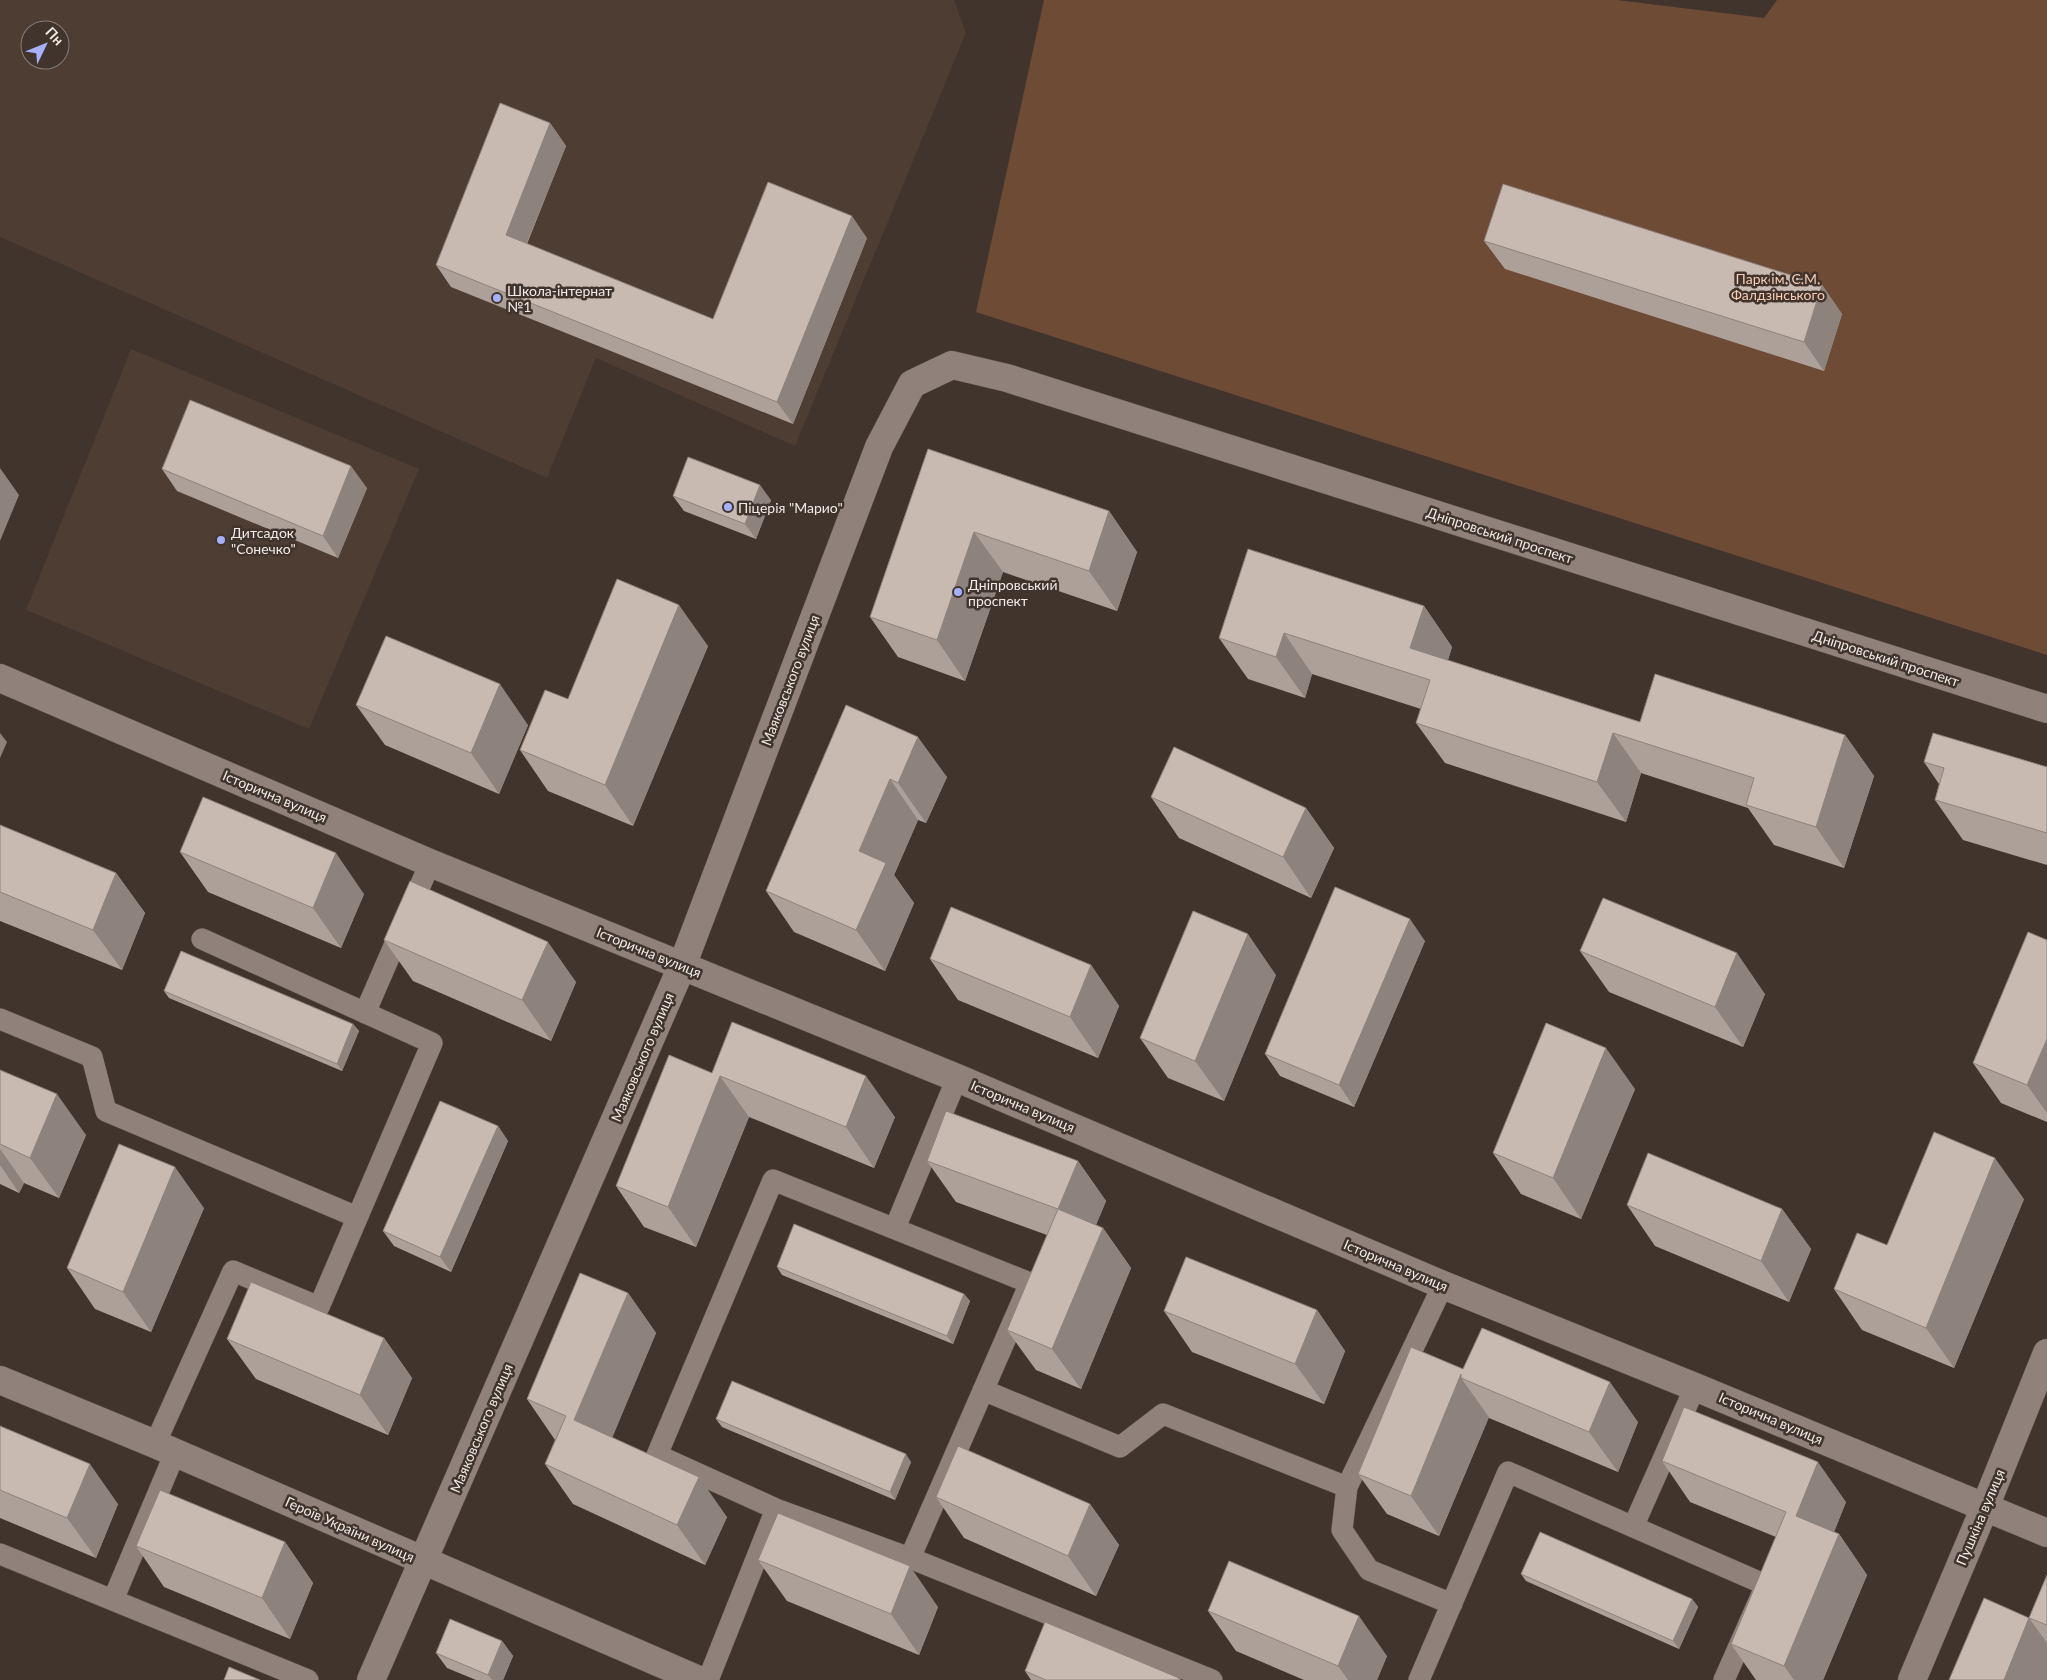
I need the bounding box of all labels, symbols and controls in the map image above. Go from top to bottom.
north arrow [20,20,70,70]
text: Пн [42,23,67,48]
park label: Парк ім. С.М. Фалдзінського [1731,270,1825,303]
place label: Школа-інтернат №1 [507,282,612,315]
marker: Школа-інтернат №1 [491,292,503,304]
place label: Піцерія "Марио" [738,499,843,516]
marker: Піцерія "Марио" [722,501,734,513]
street label: Дніпровський проспект [1425,503,1575,567]
place label: Дитсадок "Сонечко" [231,524,296,557]
marker: Дитсадок "Сонечко" [215,534,227,546]
place label: Дніпровський проспект [968,576,1057,609]
marker: Дніпровський проспект [952,586,964,598]
street label: Маяковського вулиця [757,612,823,748]
street label: Дніпровський проспект [1811,626,1961,690]
street label: Історична вулиця [220,766,330,826]
street label: Історична вулиця [594,923,704,981]
street label: Маяковського вулиця [607,990,677,1124]
street label: Історична вулиця [968,1076,1078,1136]
street label: Історична вулиця [1341,1235,1451,1295]
street label: Маяковського вулиця [446,1361,516,1495]
street label: Історична вулиця [1716,1388,1826,1448]
street label: Пушкіна вулиця [1952,1466,2008,1568]
street label: Героїв України вулиця [283,1493,417,1565]

